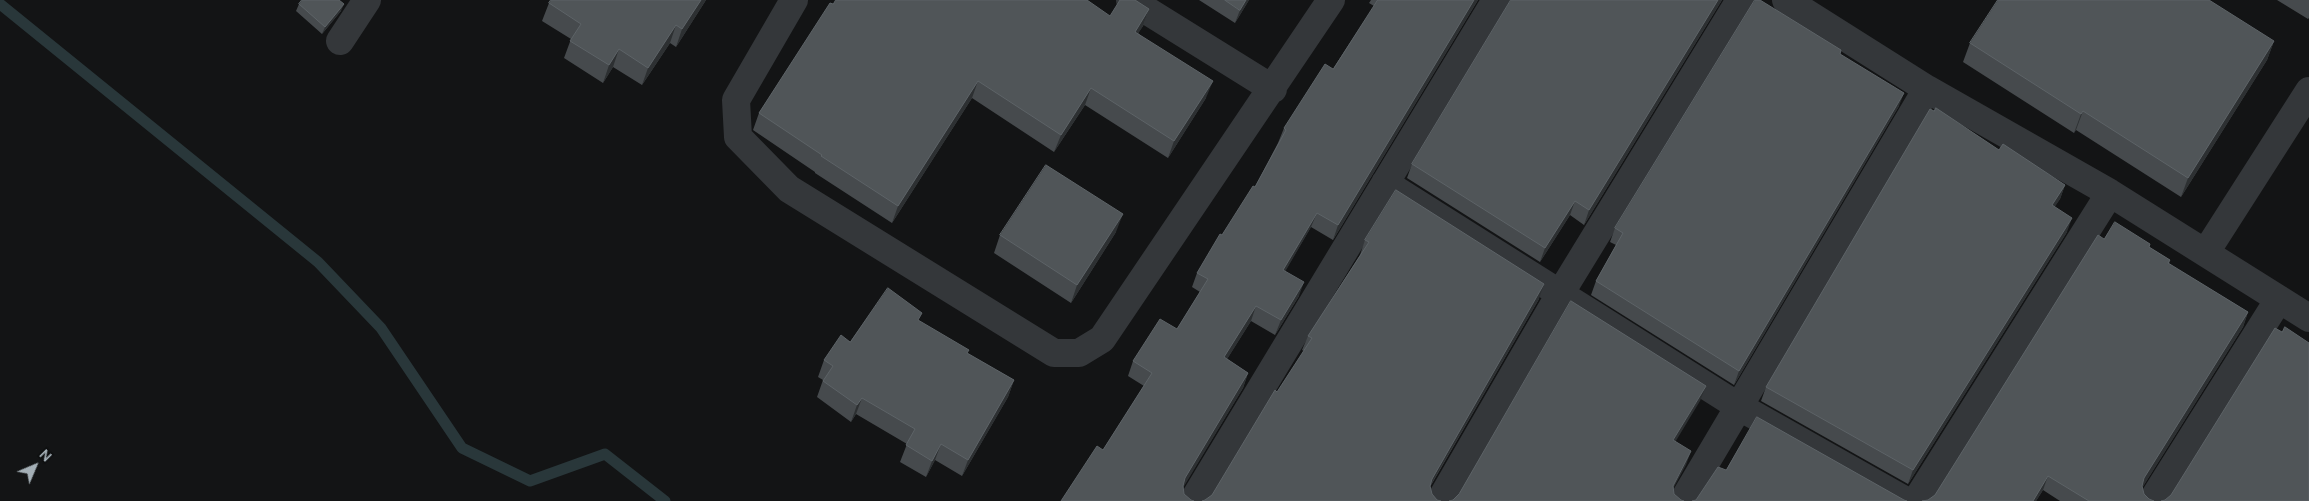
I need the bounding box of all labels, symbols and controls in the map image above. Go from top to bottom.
north arrow [10,441,60,491]
text: N [36,445,56,465]

